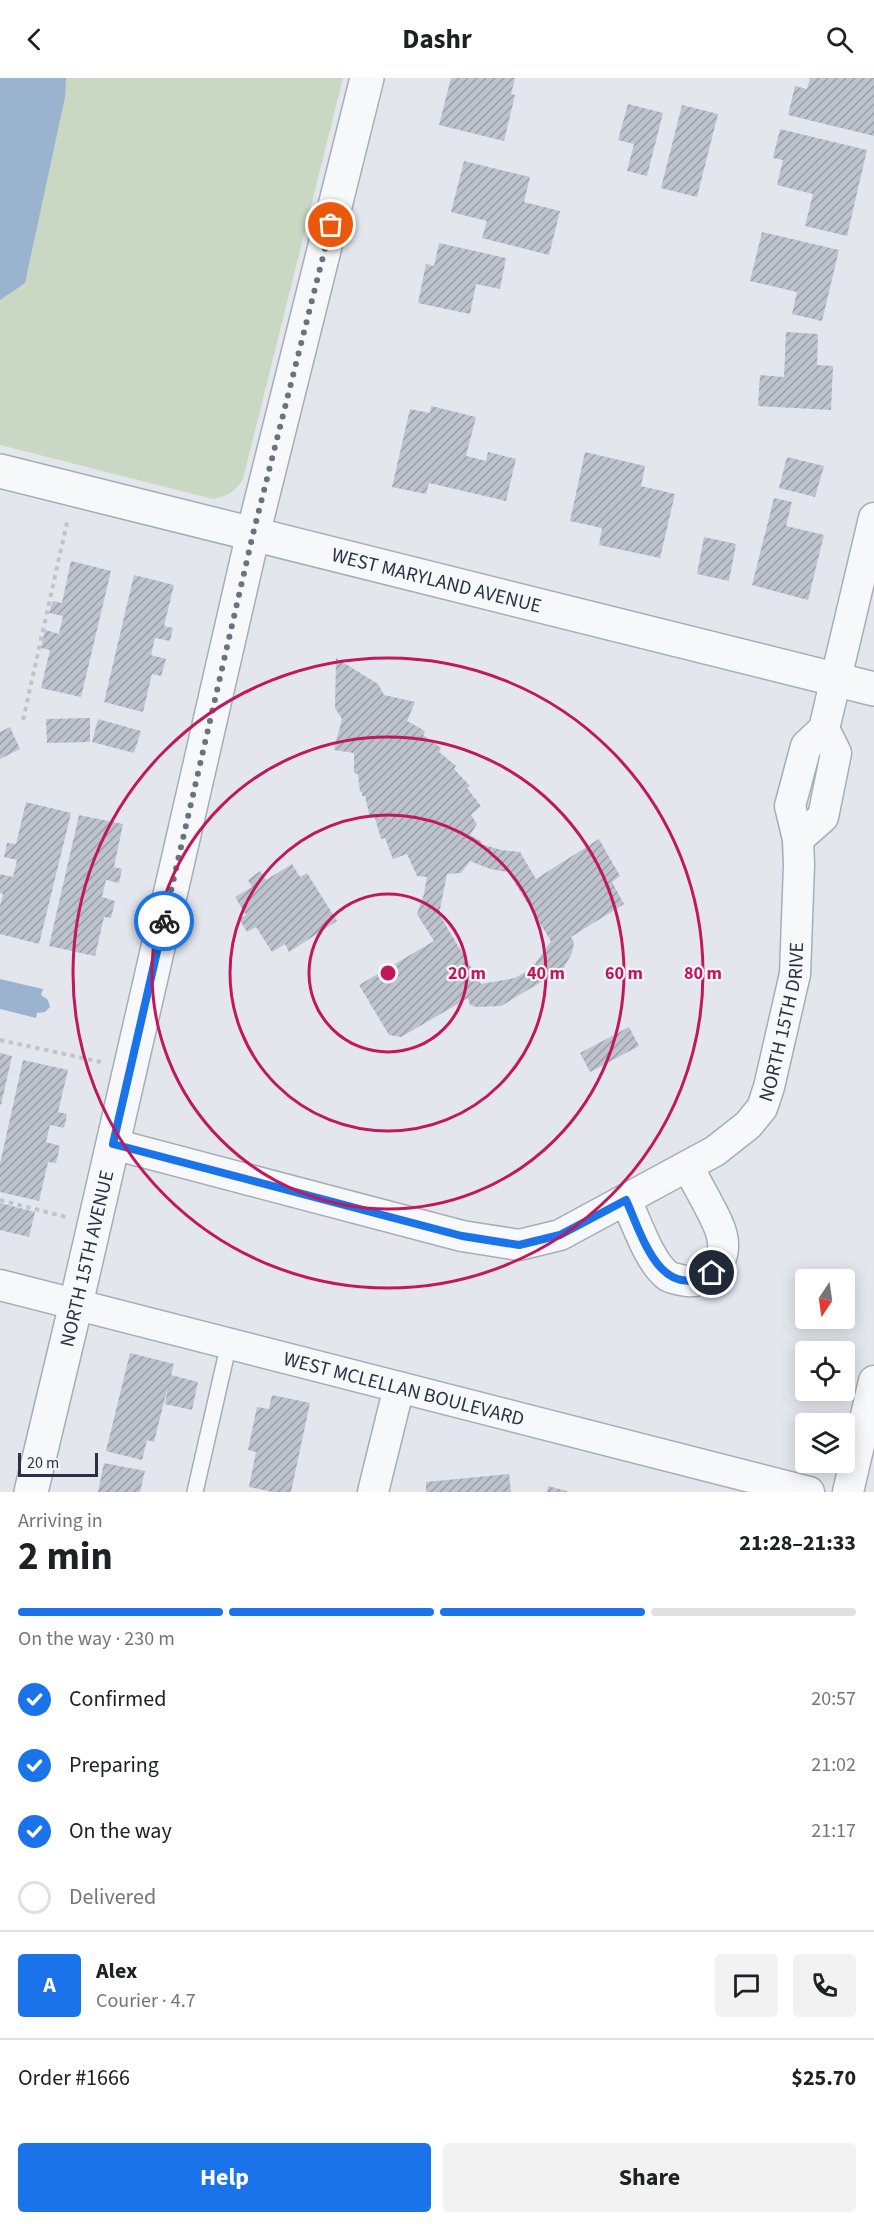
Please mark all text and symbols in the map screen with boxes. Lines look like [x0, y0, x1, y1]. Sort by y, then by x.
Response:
text: Dashr [402, 20, 472, 59]
icon: back [18, 23, 51, 56]
icon: search [823, 23, 856, 56]
pin [305, 199, 356, 250]
icon: bag [314, 208, 347, 241]
street label: WEST MARYLAND AVENUE [328, 541, 544, 621]
courier [134, 891, 194, 951]
icon: bike [148, 905, 181, 938]
street label: NORTH 15TH DRIVE [752, 941, 811, 1106]
text: 20 m [448, 961, 486, 986]
text: 40 m [527, 961, 565, 986]
text: 60 m [605, 961, 643, 986]
text: 80 m [684, 961, 722, 986]
centre of rings [378, 963, 398, 983]
street label: NORTH 15TH AVENUE [53, 1168, 121, 1350]
pin [686, 1247, 737, 1298]
icon: home [695, 1256, 728, 1289]
north arrow [795, 1269, 855, 1329]
map controls [795, 1269, 855, 1473]
button: locate [795, 1341, 855, 1401]
street label: WEST MCLELLAN BOULEVARD [280, 1345, 527, 1434]
button: layers [795, 1413, 855, 1473]
scale bar [18, 1450, 98, 1478]
text: 20 m [27, 1452, 59, 1474]
text: Arriving in [18, 1507, 103, 1535]
text: 21:28–21:33 [739, 1527, 856, 1559]
text: 2 min [18, 1529, 113, 1585]
text: On the way · 230 m [18, 1625, 175, 1653]
icon: check [18, 1683, 51, 1716]
text: Confirmed [69, 1683, 166, 1715]
text: 20:57 [811, 1685, 856, 1713]
icon: check [18, 1749, 51, 1782]
text: Preparing [69, 1749, 159, 1781]
text: 21:02 [811, 1751, 856, 1779]
icon: check [18, 1815, 51, 1848]
text: On the way [69, 1815, 172, 1847]
text: 21:17 [811, 1817, 856, 1845]
text: Delivered [69, 1881, 156, 1913]
button: chat [715, 1954, 778, 2017]
button: phone [793, 1954, 856, 2017]
text: Alex [96, 1955, 137, 1987]
text: A [43, 1969, 56, 2001]
text: Courier · 4.7 [96, 1987, 196, 2015]
text: Order #1666 [18, 2062, 130, 2094]
text: $25.70 [791, 2062, 856, 2094]
button: Help [18, 2143, 431, 2212]
button: Share [443, 2143, 856, 2212]

